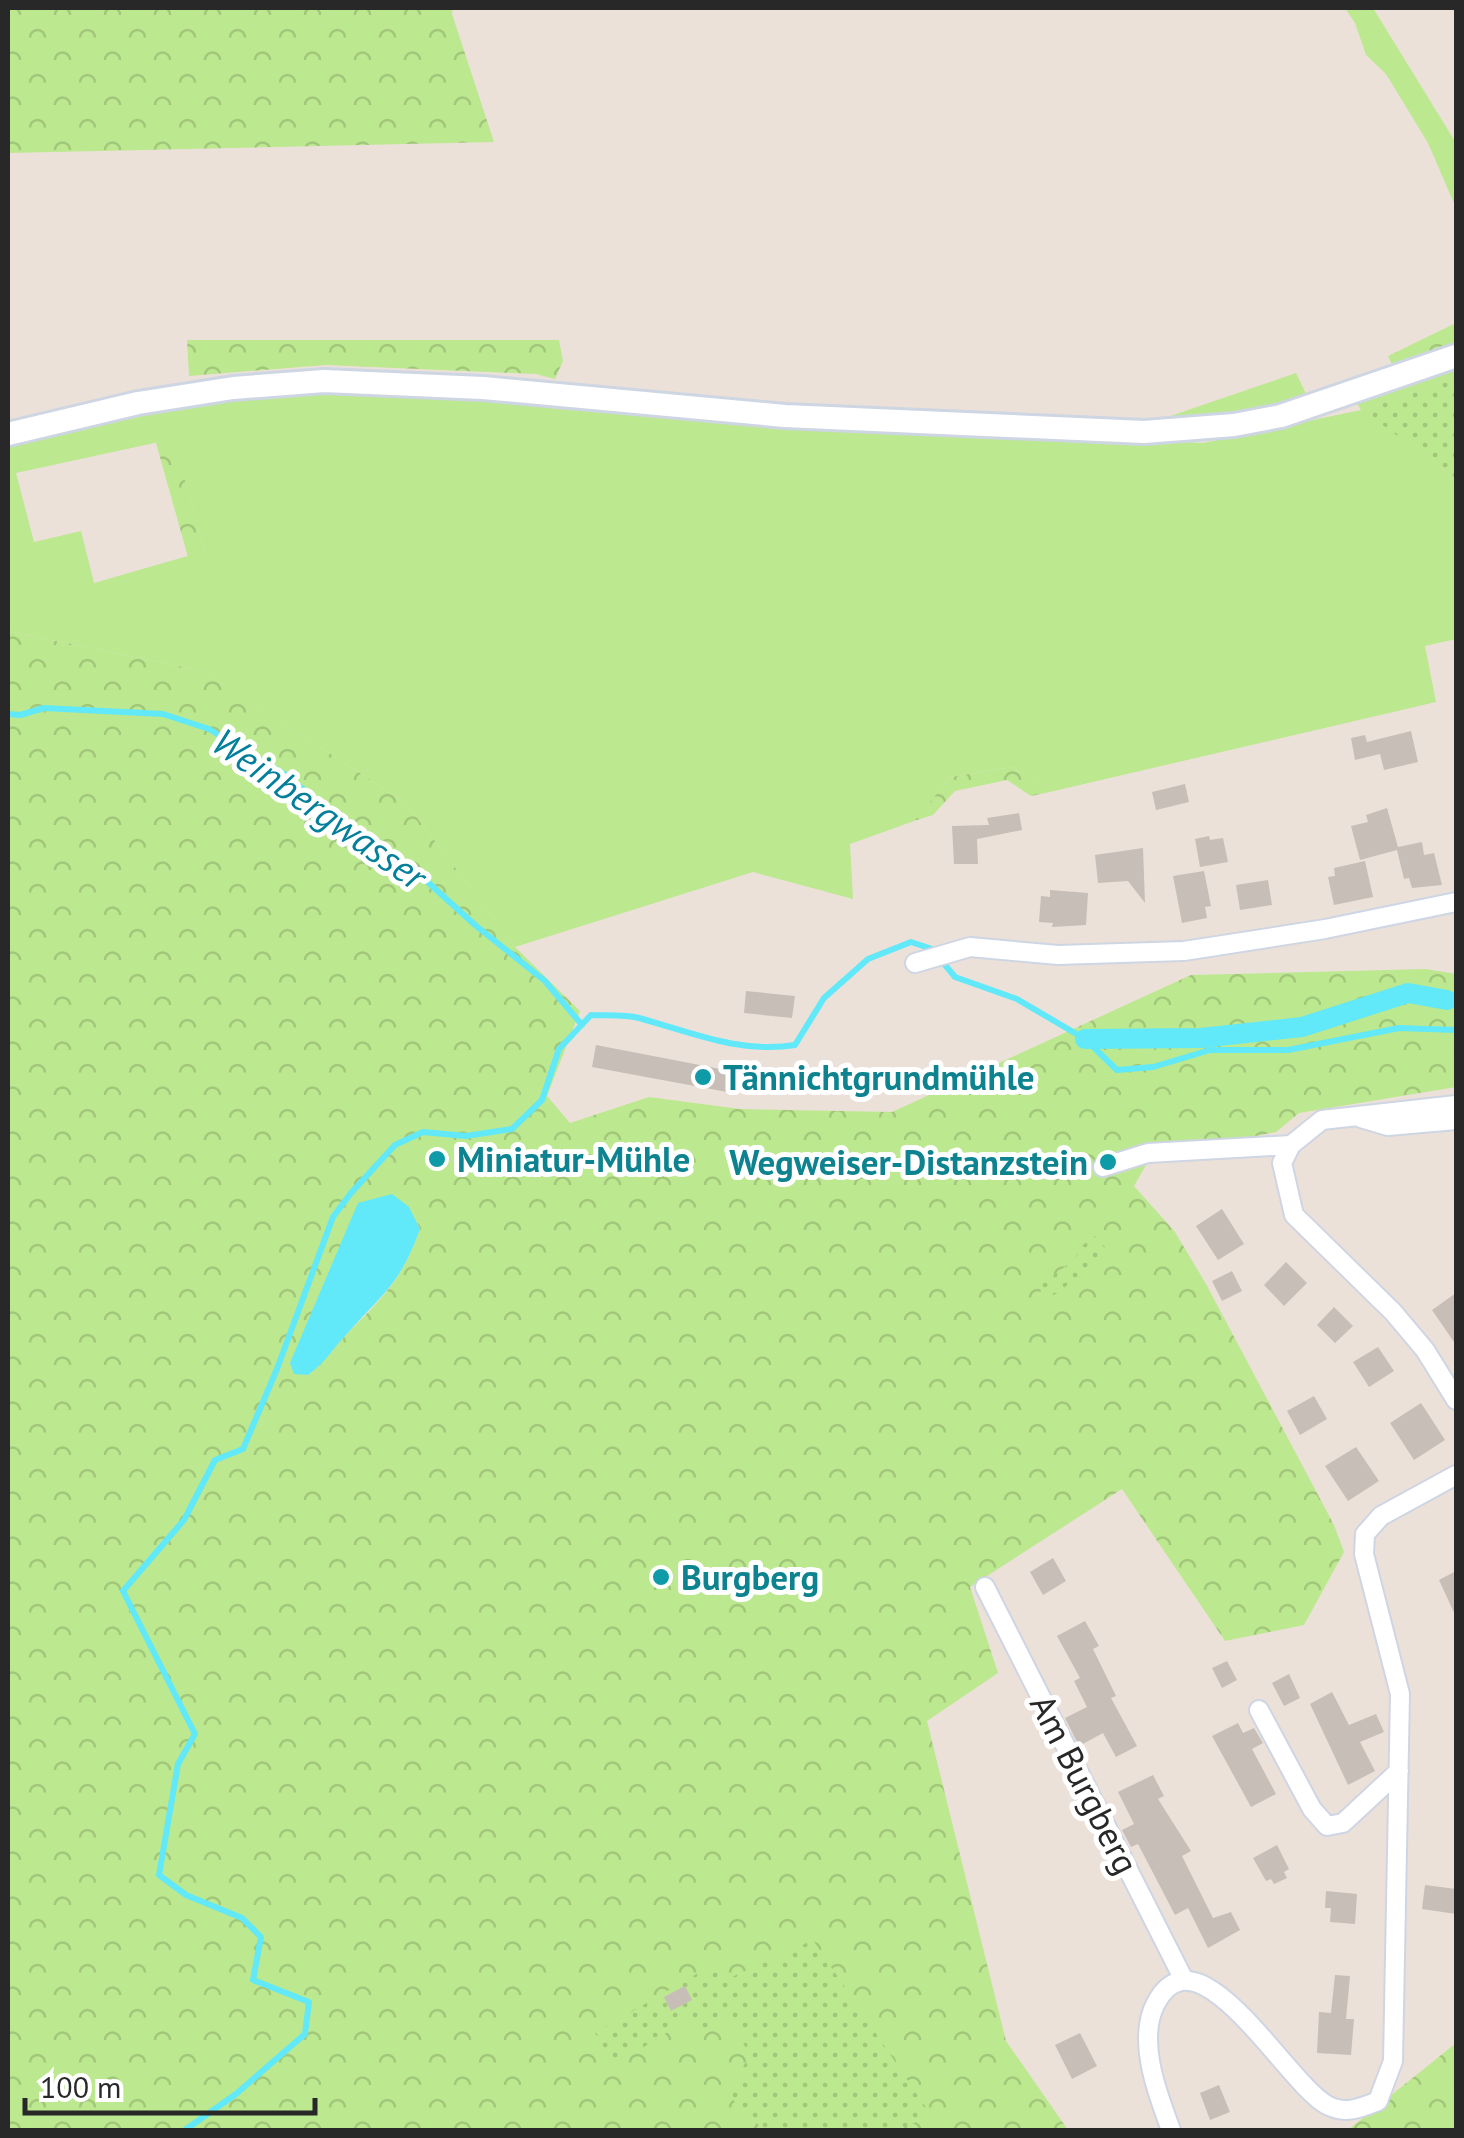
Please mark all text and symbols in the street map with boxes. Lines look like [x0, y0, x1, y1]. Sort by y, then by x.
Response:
water label: Weinbergwasser [204, 716, 439, 901]
place label: Tännichtgrundmühle [723, 1054, 1035, 1100]
marker: Tännichtgrundmühle [692, 1066, 714, 1088]
place label: Miniatur-Mühle [457, 1136, 690, 1182]
place label: Wegweiser-Distanzstein [729, 1139, 1088, 1185]
marker: Miniatur-Mühle [426, 1148, 448, 1170]
marker: Wegweiser-Distanzstein [1097, 1151, 1119, 1173]
place label: Burgberg [681, 1554, 819, 1600]
marker: Burgberg [650, 1566, 672, 1588]
street label: Am Burgberg [1020, 1686, 1150, 1882]
scale bar [25, 2053, 315, 2115]
text: 100 m [40, 2067, 121, 2106]

